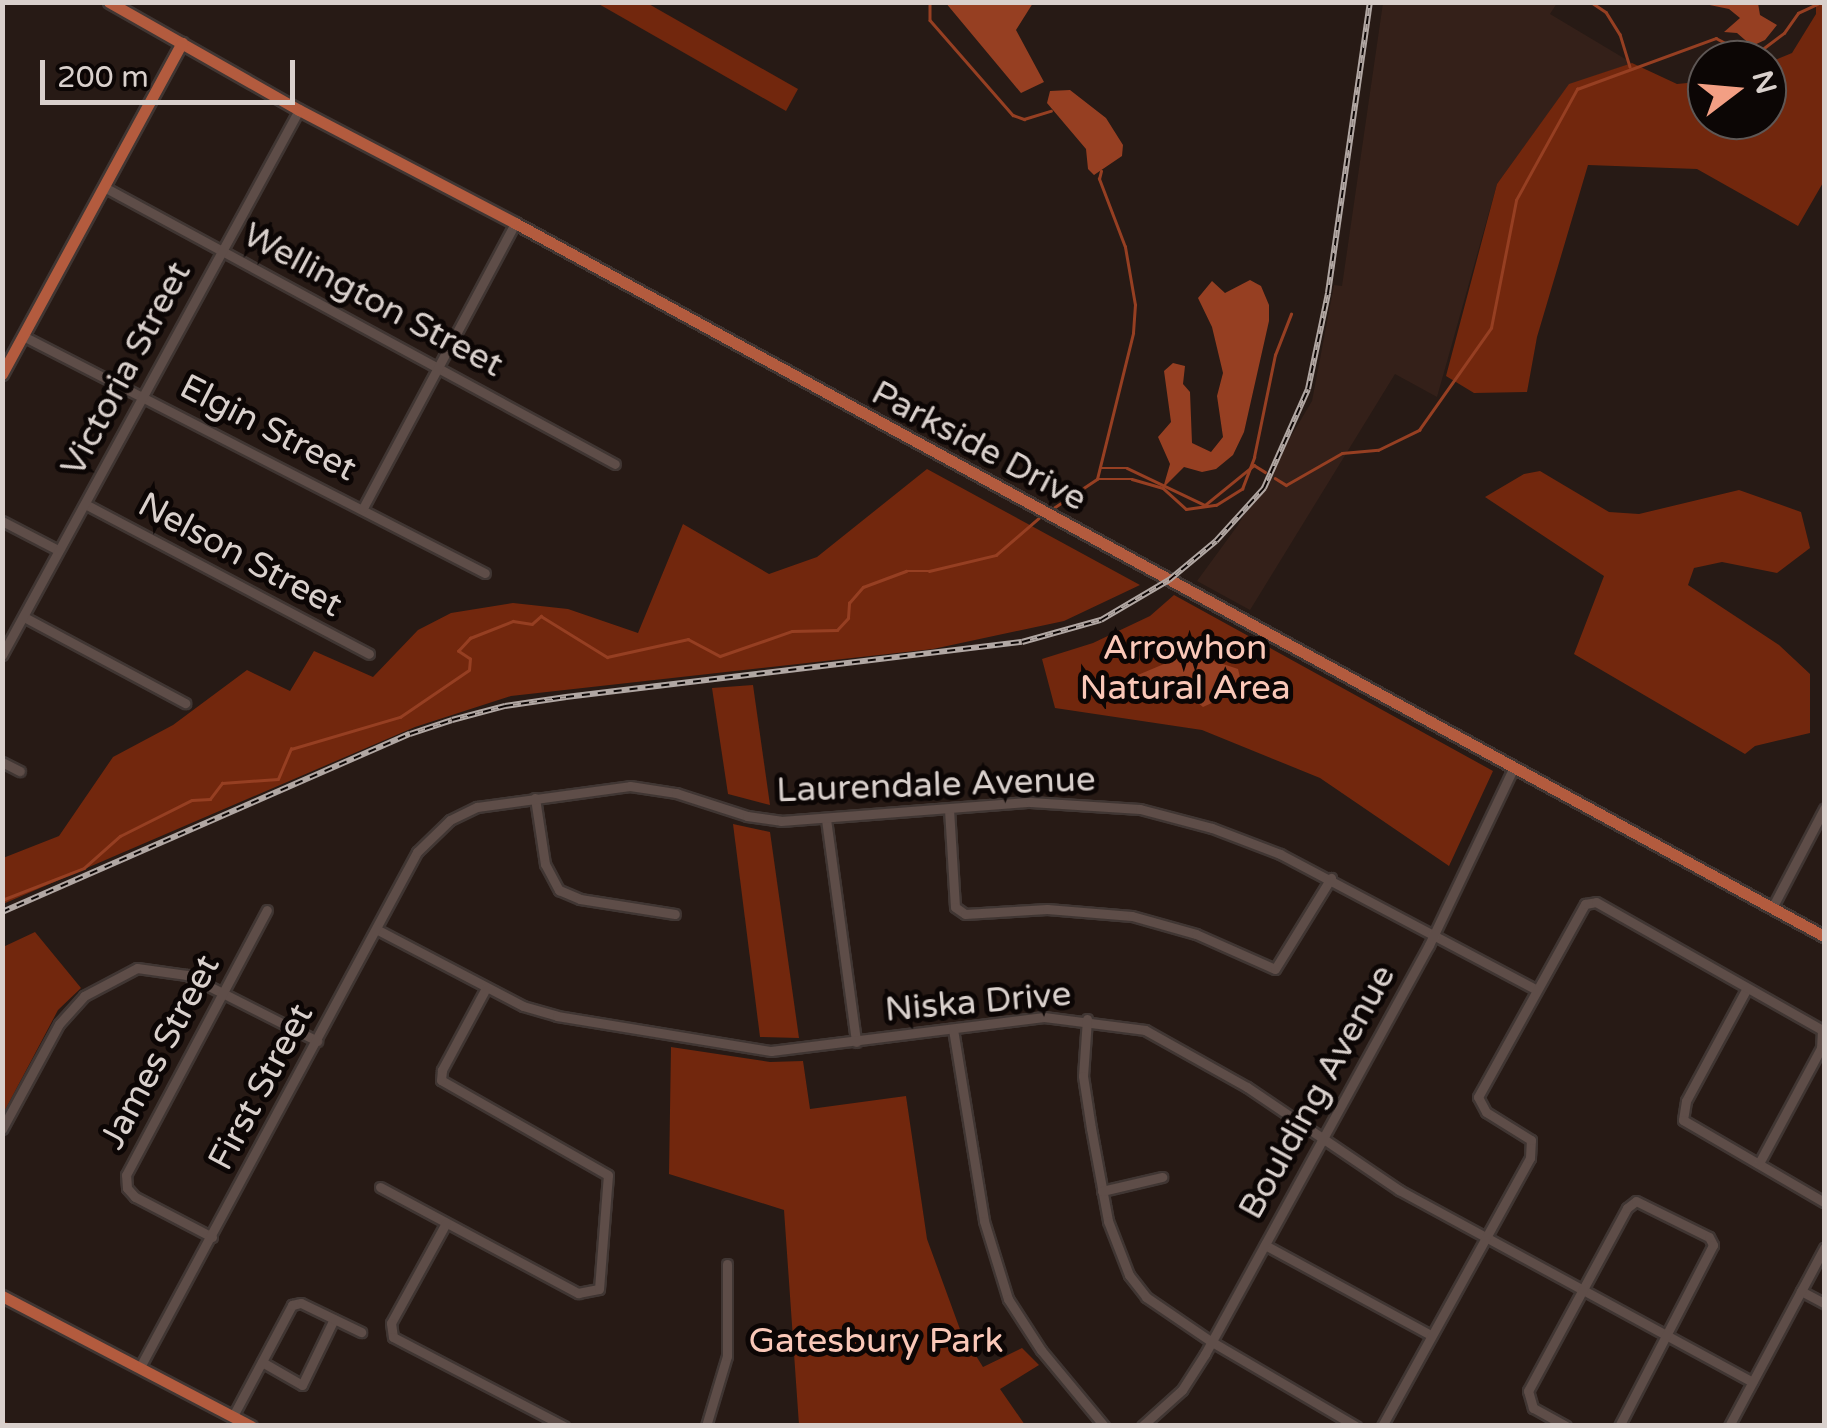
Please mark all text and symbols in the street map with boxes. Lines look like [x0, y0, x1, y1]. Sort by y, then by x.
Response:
scale bar [45, 40, 300, 102]
north arrow [1687, 40, 1787, 140]
text: 200 m [57, 59, 149, 96]
text: N [1744, 67, 1783, 98]
street label: Wellington Street [236, 214, 510, 386]
street label: Victoria Street [52, 255, 200, 483]
street label: Elgin Street [173, 366, 363, 490]
street label: Parkside Drive [864, 372, 1094, 520]
street label: Nelson Street [131, 484, 349, 626]
park label: Arrowhon Natural Area [1079, 627, 1291, 709]
street label: Laurendale Avenue [776, 758, 1096, 812]
street label: James Street [91, 948, 229, 1156]
street label: Boulding Avenue [1230, 958, 1404, 1226]
street label: Niska Drive [883, 973, 1073, 1031]
street label: First Street [200, 997, 322, 1177]
park label: Gatesbury Park [749, 1320, 1003, 1362]

